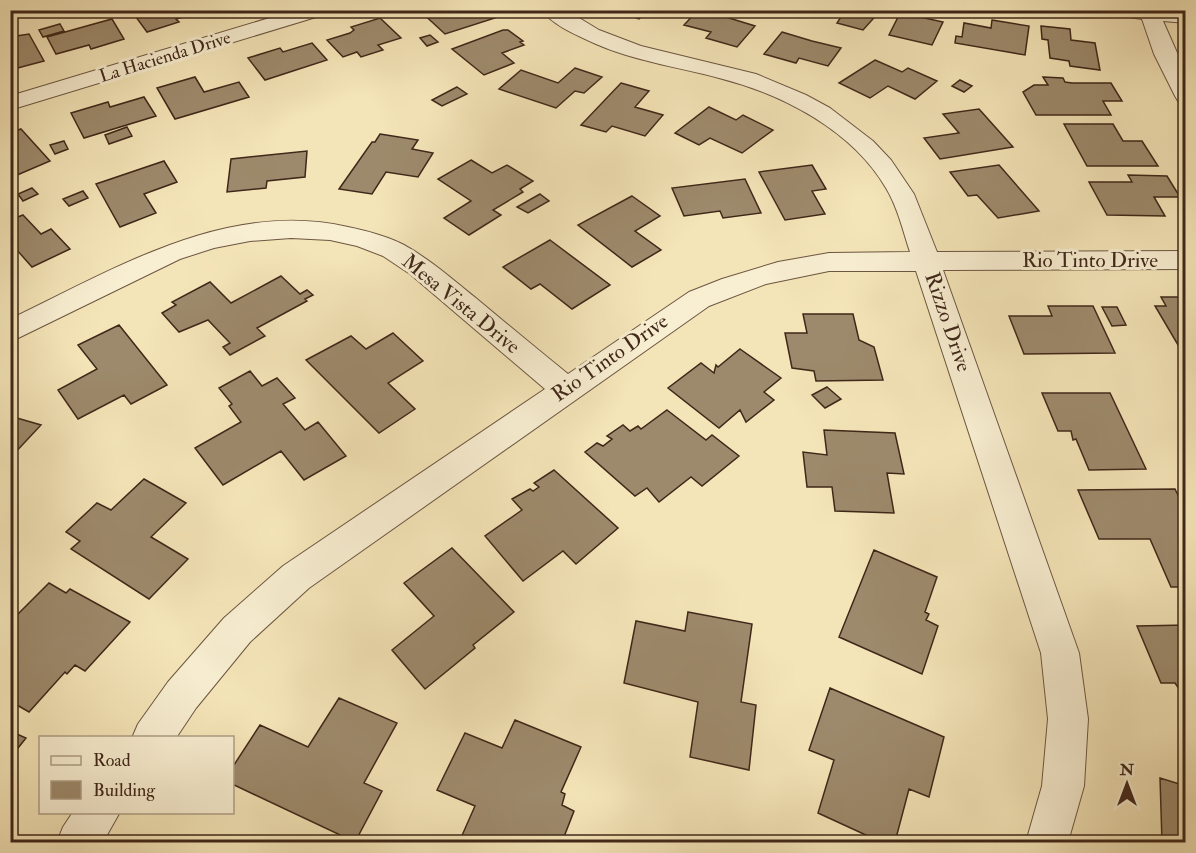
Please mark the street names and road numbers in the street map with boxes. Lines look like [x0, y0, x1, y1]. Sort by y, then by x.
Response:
street label: La Hacienda Drive [96, 26, 234, 88]
street label: Rio Tinto Drive [1022, 247, 1158, 274]
street label: Mesa Vista Drive [396, 248, 526, 360]
street label: Rizzo Drive [918, 269, 978, 376]
street label: Rio Tinto Drive [547, 308, 674, 408]

